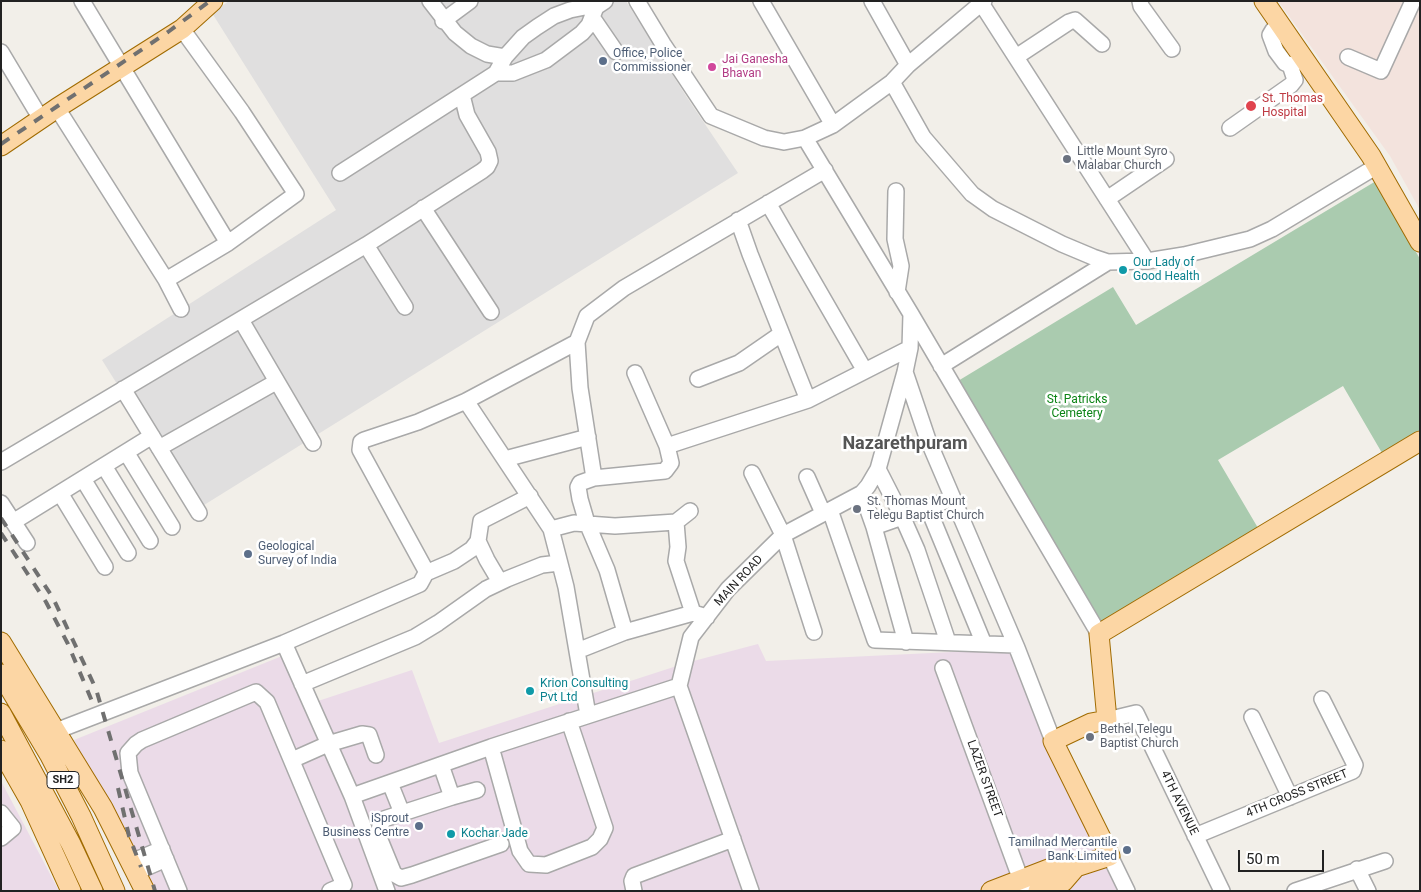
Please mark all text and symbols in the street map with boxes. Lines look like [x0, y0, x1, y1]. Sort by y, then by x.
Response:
place label: Office, Police Commissioner [613, 47, 691, 75]
place label: Jai Ganesha Bhavan [722, 53, 788, 81]
marker: Office, Police Commissioner [597, 55, 609, 67]
marker: Jai Ganesha Bhavan [706, 61, 718, 73]
place label: St. Thomas Hospital [1262, 92, 1323, 120]
marker: St. Thomas Hospital [1244, 99, 1258, 113]
place label: Little Mount Syro Malabar Church [1077, 145, 1168, 173]
marker: Little Mount Syro Malabar Church [1061, 153, 1073, 165]
place label: Our Lady of Good Health [1133, 256, 1200, 284]
marker: Our Lady of Good Health [1117, 264, 1129, 276]
park label: St. Patricks Cemetery [1047, 393, 1107, 421]
district label: Nazarethpuram [842, 433, 968, 455]
place label: St. Thomas Mount Telegu Baptist Church [867, 495, 984, 523]
marker: St. Thomas Mount Telegu Baptist Church [851, 503, 863, 515]
place label: Geological Survey of India [258, 540, 337, 568]
marker: Geological Survey of India [242, 548, 254, 560]
street label: MAIN ROAD [712, 553, 766, 609]
place label: Krion Consulting Pvt Ltd [540, 677, 628, 705]
marker: Krion Consulting Pvt Ltd [524, 685, 536, 697]
place label: Bethel Telegu Baptist Church [1100, 723, 1179, 751]
marker: Bethel Telegu Baptist Church [1084, 731, 1096, 743]
street label: LAZER STREET [963, 738, 1005, 820]
street label: 4TH CROSS STREET [1244, 767, 1350, 821]
street label: 4TH AVENUE [1157, 768, 1201, 838]
road number: SH2 [47, 772, 79, 788]
place label: iSprout Business Centre [322, 812, 409, 840]
marker: iSprout Business Centre [413, 820, 425, 832]
place label: Kochar Jade [461, 827, 528, 841]
marker: Kochar Jade [445, 828, 457, 840]
place label: Tamilnad Mercantile Bank Limited [1008, 836, 1117, 864]
scale bar [1241, 840, 1327, 872]
marker: Tamilnad Mercantile Bank Limited [1121, 844, 1133, 856]
text: 50 m [1246, 850, 1280, 868]

